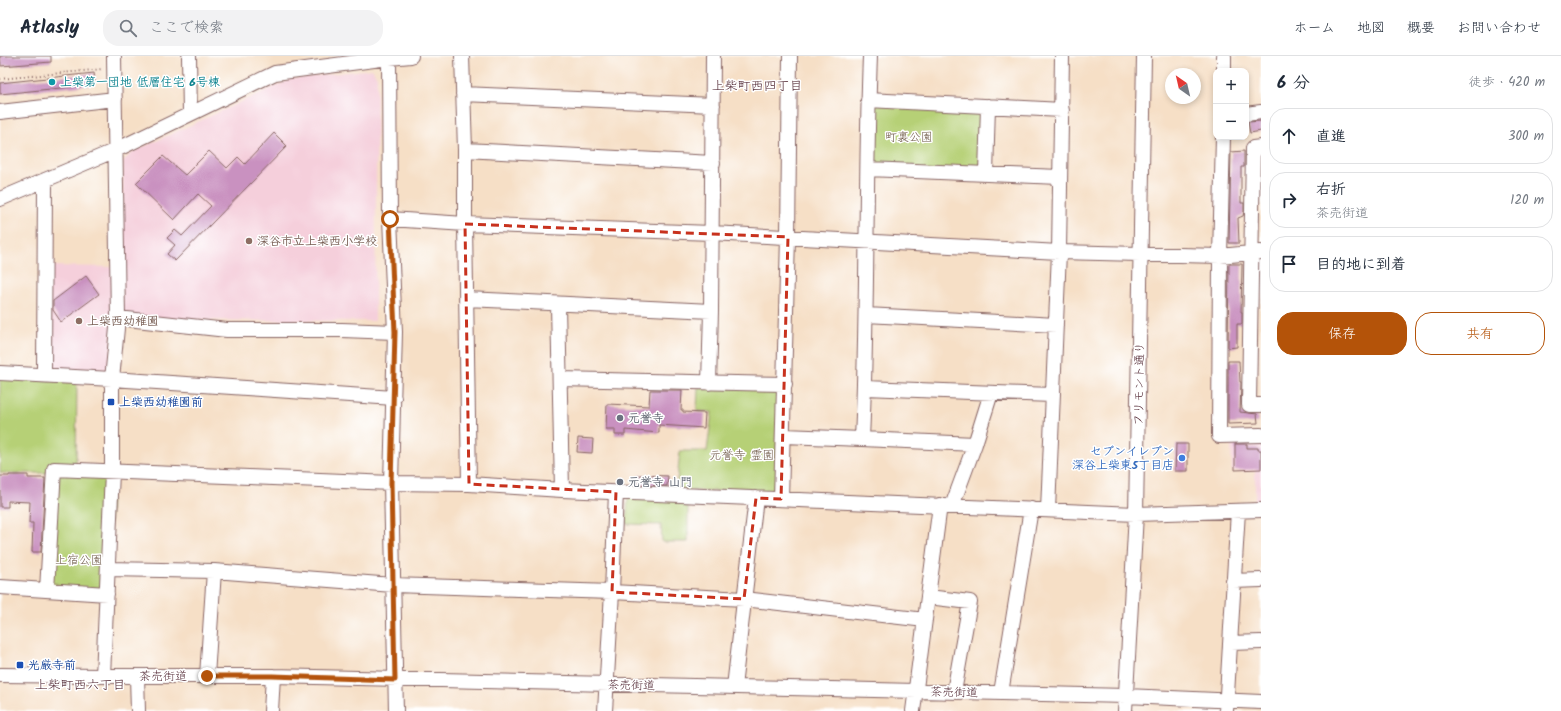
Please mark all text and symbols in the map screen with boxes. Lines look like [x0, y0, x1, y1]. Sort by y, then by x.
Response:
search box [103, 10, 383, 46]
text: Atlasly [20, 13, 79, 43]
text: ここで検索 [149, 16, 224, 40]
icon: search [117, 17, 139, 39]
text: ホーム [1294, 17, 1335, 39]
text: 地図 [1357, 17, 1385, 39]
text: 概要 [1407, 17, 1435, 39]
text: お問い合わせ [1457, 17, 1541, 39]
north arrow [1165, 68, 1201, 104]
map controls [1213, 68, 1249, 140]
button: + [1213, 68, 1249, 104]
text: 6 分 [1277, 70, 1310, 97]
text: 徒歩 · 420 m [1469, 72, 1545, 93]
place label: 上柴第一団地 低層住宅 6号棟 [60, 73, 220, 92]
district label: 上柴町西四丁目 [711, 76, 803, 97]
marker: 上柴第一団地 低層住宅 6号棟 [47, 77, 57, 87]
button: − [1213, 104, 1249, 140]
icon: ahead [1278, 125, 1300, 147]
text: 直進 [1316, 125, 1346, 149]
text: 300 m [1508, 126, 1544, 147]
park label: 町裏公園 [885, 128, 933, 147]
text: 右折 [1316, 178, 1346, 202]
icon: right [1278, 189, 1300, 211]
text: 120 m [1510, 190, 1544, 211]
text: 茶売街道 [1316, 203, 1368, 224]
route start [381, 210, 399, 228]
place label: 深谷市立上柴西小学校 [257, 232, 377, 251]
marker: 深谷市立上柴西小学校 [244, 236, 254, 246]
icon: arrive [1278, 253, 1300, 275]
text: 目的地に到着 [1316, 253, 1406, 277]
place label: 上柴西幼稚園 [87, 312, 159, 331]
button: 保存 [1277, 312, 1407, 355]
button: 共有 [1415, 312, 1545, 355]
marker: 上柴西幼稚園 [74, 316, 84, 326]
street label: フリモント通り [1129, 342, 1150, 426]
place label: 上柴西幼稚園前 [119, 393, 203, 412]
marker: 上柴西幼稚園前 [106, 397, 116, 407]
place label: 元誉寺 [628, 409, 664, 428]
marker: 元誉寺 [615, 413, 625, 423]
place label: セブンイレブン 深谷上柴東5丁目店 [1072, 442, 1174, 475]
park label: 元誉寺 霊園 [710, 446, 774, 465]
marker: セブンイレブン 深谷上柴東5丁目店 [1177, 453, 1187, 463]
place label: 元誉寺 山門 [628, 473, 693, 492]
marker: 元誉寺 山門 [615, 477, 625, 487]
park label: 上宿公園 [55, 551, 103, 570]
place label: 光厳寺前 [28, 656, 76, 675]
marker: 光厳寺前 [15, 660, 25, 670]
street label: 茶売街道 [139, 667, 187, 686]
route end [198, 667, 216, 685]
district label: 上柴町西六丁目 [34, 675, 126, 696]
street label: 茶売街道 [607, 676, 655, 695]
street label: 茶売街道 [930, 683, 978, 702]

